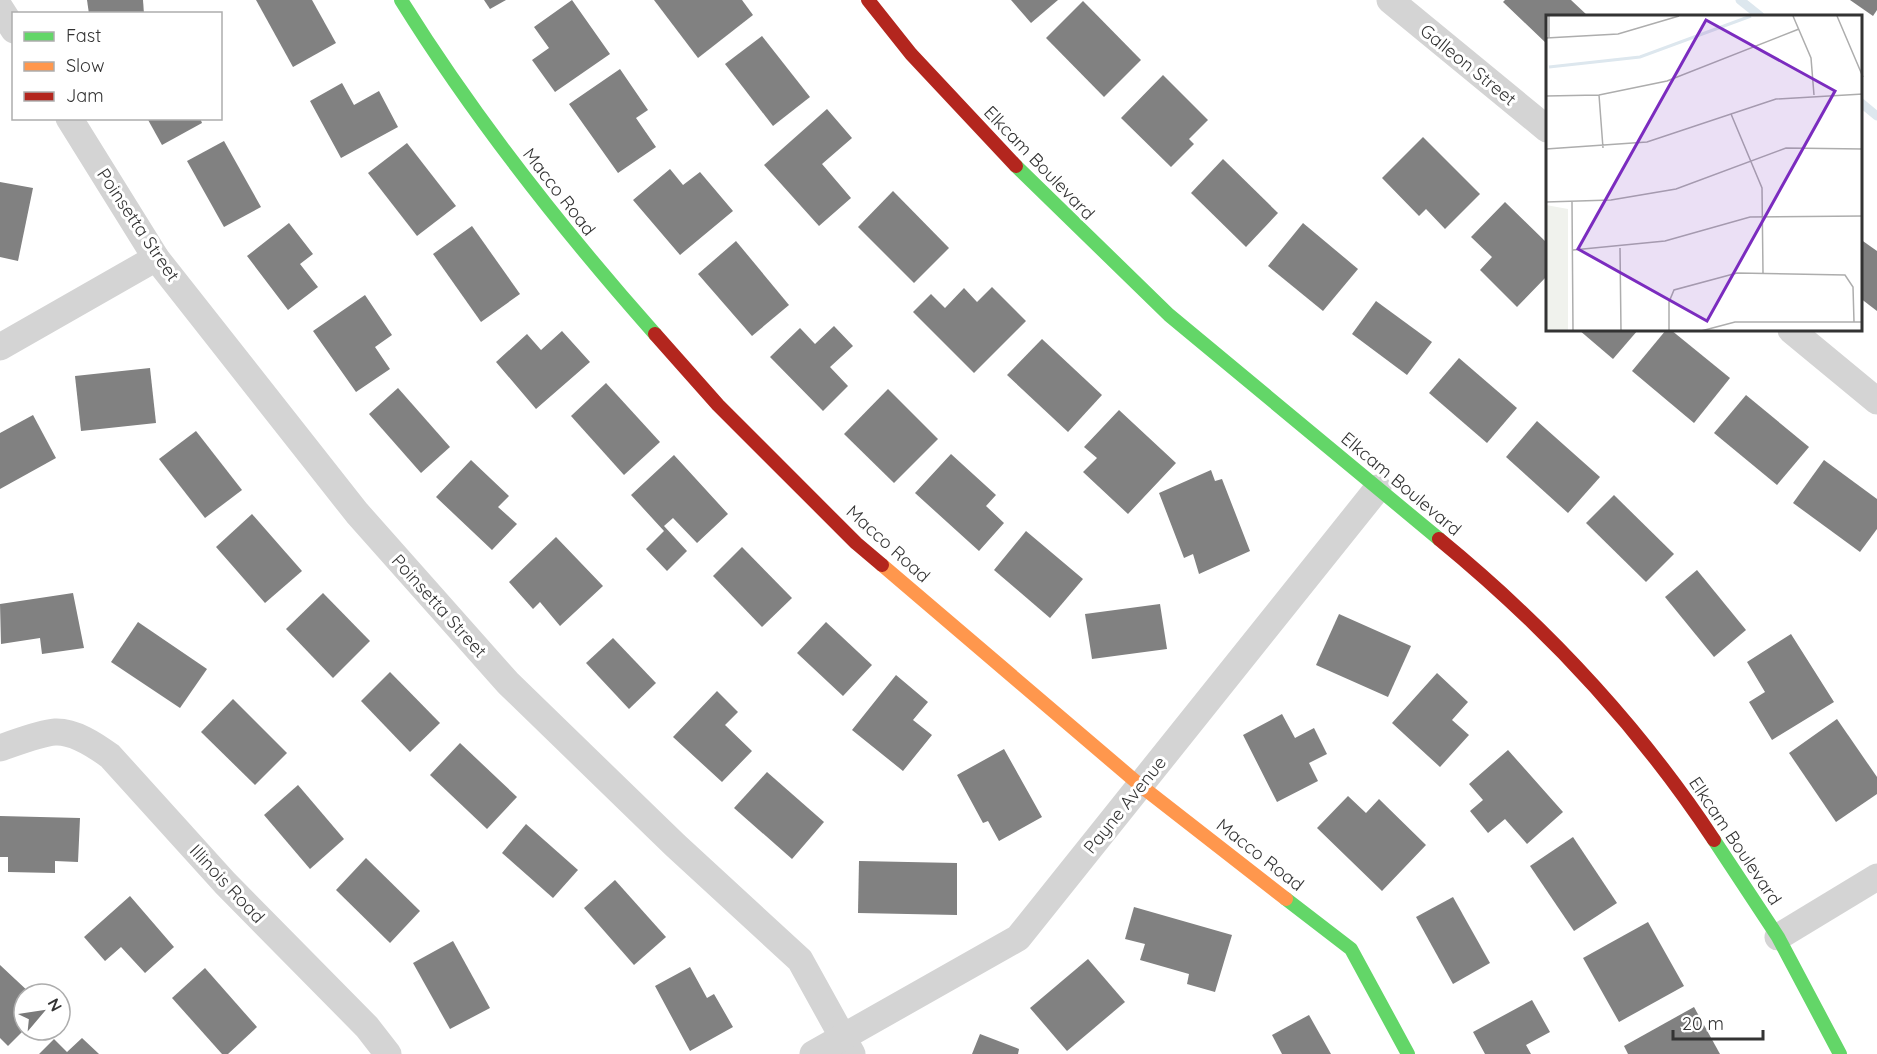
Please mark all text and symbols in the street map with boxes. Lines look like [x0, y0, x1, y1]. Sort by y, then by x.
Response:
legend [12, 12, 222, 120]
inset map [1546, 15, 1862, 332]
street label: Galleon Street [1415, 19, 1521, 110]
text: Fast [66, 24, 101, 47]
text: Slow [66, 54, 104, 77]
text: Jam [66, 84, 104, 107]
street label: Elkcam Boulevard [979, 101, 1100, 225]
street label: Macco Road [518, 143, 601, 240]
street label: Poinsetta Street [92, 164, 185, 286]
street label: Elkcam Boulevard [1337, 427, 1466, 541]
street label: Macco Road [842, 500, 935, 587]
street label: Poinsetta Street [387, 549, 492, 662]
street label: Payne Avenue [1078, 751, 1171, 858]
street label: Elkcam Boulevard [1684, 772, 1787, 909]
street label: Macco Road [1212, 813, 1309, 896]
street label: Illinois Road [185, 839, 270, 928]
north arrow [12, 982, 72, 1042]
text: N [44, 995, 67, 1015]
scale bar [1673, 1003, 1763, 1041]
text: 20 m [1682, 1012, 1724, 1035]

